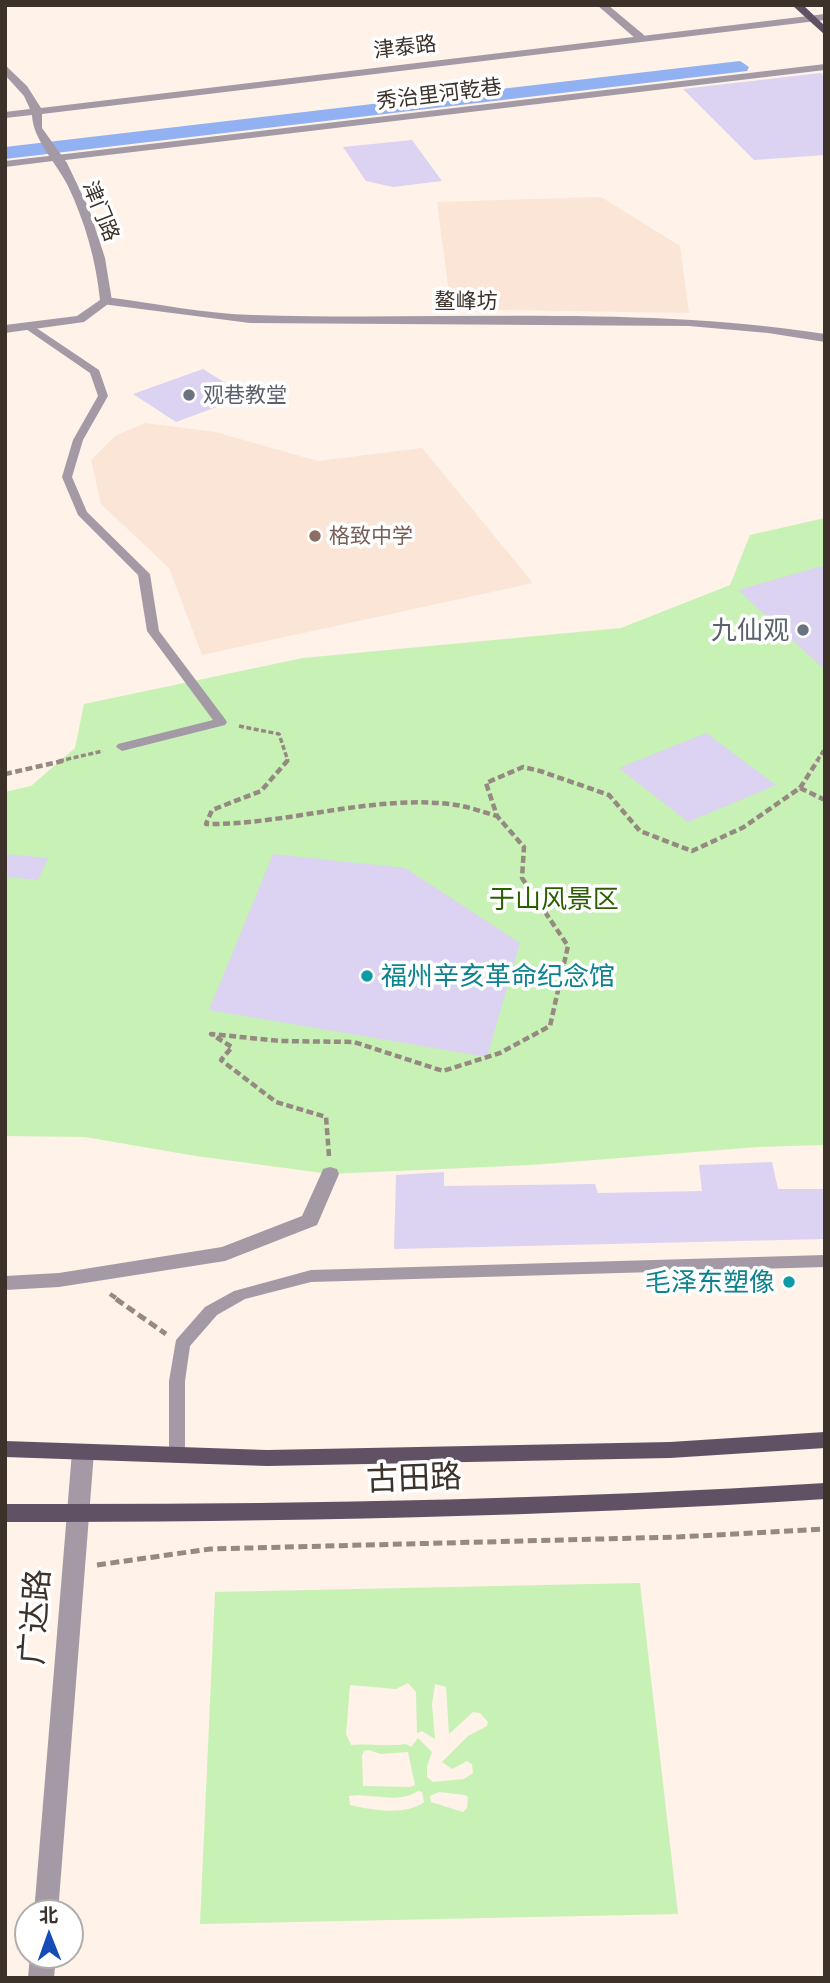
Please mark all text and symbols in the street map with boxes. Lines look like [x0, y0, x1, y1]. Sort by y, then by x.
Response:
street label: 津泰路 [372, 31, 438, 63]
street label: 秀治里河乾巷 [375, 74, 503, 114]
street label: 津门路 [78, 177, 124, 245]
street label: 鳌峰坊 [435, 288, 497, 314]
place label: 观巷教堂 [203, 382, 287, 408]
marker: 观巷教堂 [181, 387, 197, 403]
place label: 格致中学 [329, 523, 413, 549]
marker: 格致中学 [307, 528, 323, 544]
place label: 九仙观 [711, 614, 789, 646]
marker: 九仙观 [795, 622, 811, 638]
park label: 于山风景区 [489, 883, 619, 915]
place label: 福州辛亥革命纪念馆 [381, 960, 615, 992]
marker: 福州辛亥革命纪念馆 [359, 968, 375, 984]
place label: 毛泽东塑像 [645, 1266, 775, 1298]
marker: 毛泽东塑像 [781, 1274, 797, 1290]
street label: 古田路 [365, 1457, 463, 1499]
street label: 广达路 [12, 1568, 58, 1666]
north arrow [14, 1899, 84, 1969]
text: 北 [39, 1903, 58, 1926]

